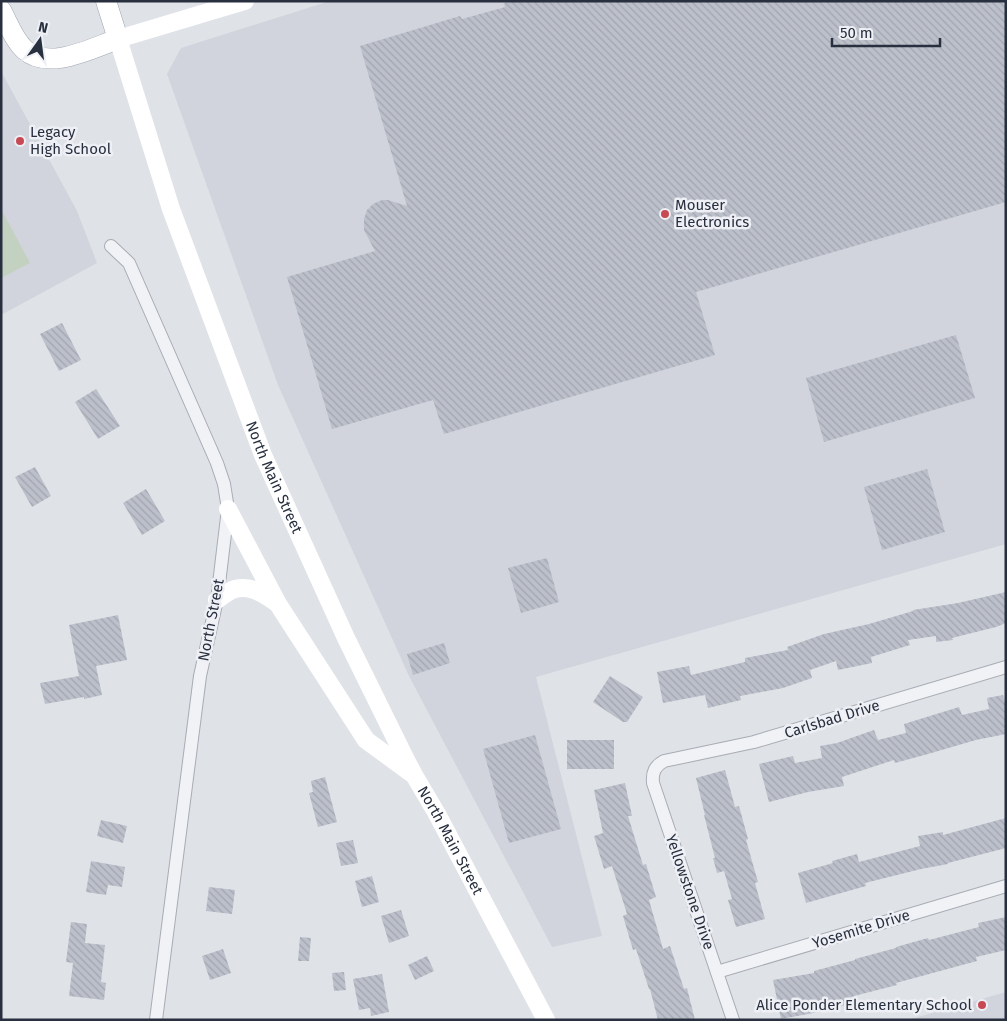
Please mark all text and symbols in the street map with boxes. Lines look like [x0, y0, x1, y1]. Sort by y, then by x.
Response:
north arrow [15, 15, 65, 65]
scale bar [832, 15, 940, 47]
text: N [36, 18, 50, 37]
text: 50 m [840, 24, 873, 42]
place label: Legacy High School [30, 123, 112, 158]
marker: Legacy High School [14, 135, 26, 147]
place label: Mouser Electronics [675, 196, 749, 231]
marker: Mouser Electronics [659, 208, 671, 220]
street label: North Main Street [242, 419, 307, 537]
street label: North Street [194, 577, 228, 663]
street label: Carlsbad Drive [782, 696, 882, 742]
street label: North Main Street [414, 783, 487, 898]
street label: Yellowstone Drive [662, 832, 718, 952]
street label: Yosemite Drive [810, 906, 912, 952]
place label: Alice Ponder Elementary School [756, 996, 973, 1014]
marker: Alice Ponder Elementary School [976, 999, 988, 1011]

